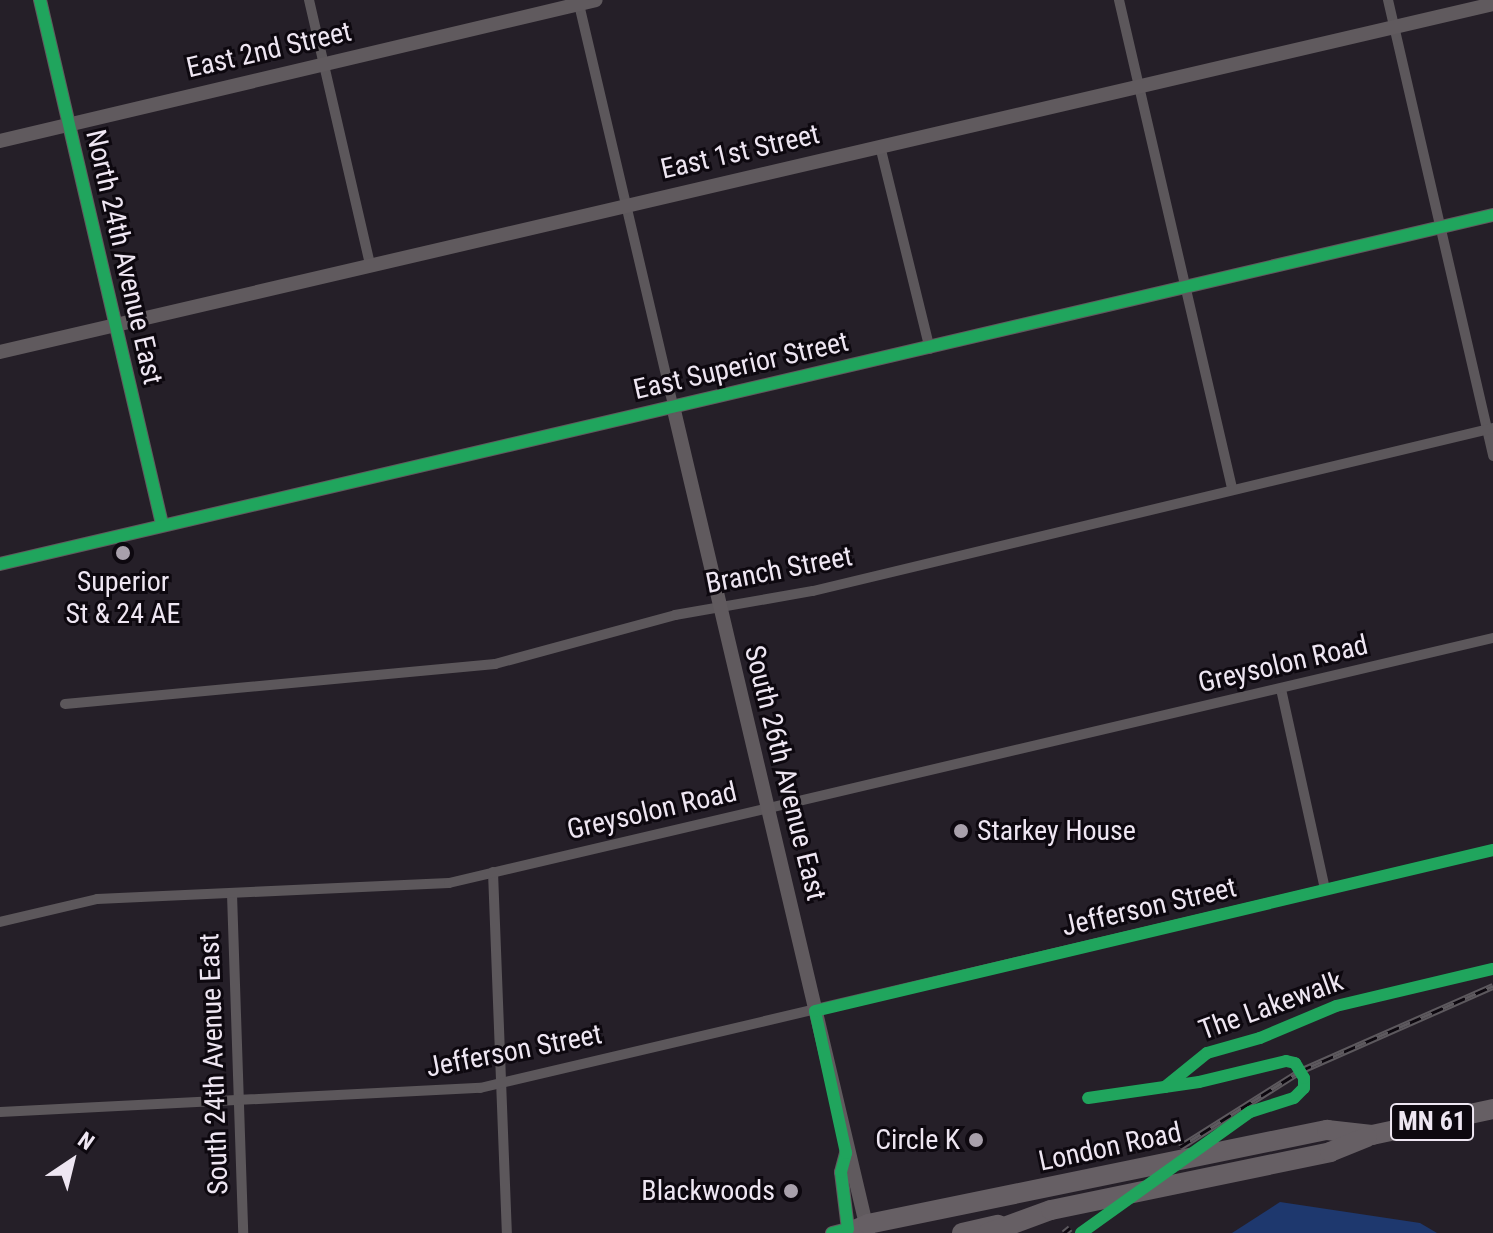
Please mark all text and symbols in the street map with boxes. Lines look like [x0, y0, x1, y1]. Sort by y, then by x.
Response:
street label: East 2nd Street [183, 15, 355, 85]
street label: East 1st Street [657, 117, 823, 187]
street label: North 24th Avenue East [78, 126, 170, 388]
street label: East Superior Street [630, 325, 852, 407]
street label: Branch Street [703, 539, 855, 601]
marker: Superior St & 24 AE [114, 544, 132, 562]
place label: Superior St & 24 AE [65, 565, 181, 631]
street label: Greysolon Road [1195, 628, 1371, 700]
street label: South 26th Avenue East [737, 642, 833, 904]
street label: Greysolon Road [564, 775, 740, 847]
place label: Starkey House [977, 814, 1136, 848]
marker: Starkey House [952, 822, 970, 840]
street label: Jefferson Street [1058, 871, 1240, 943]
street label: South 24th Avenue East [193, 933, 235, 1195]
street label: The Lakewalk [1195, 964, 1347, 1048]
street label: Jefferson Street [423, 1018, 605, 1084]
road number: MN 61 [1390, 1100, 1474, 1144]
street label: London Road [1036, 1115, 1184, 1179]
north arrow [32, 1121, 112, 1201]
place label: Circle K [875, 1123, 960, 1157]
text: N [73, 1127, 99, 1155]
marker: Circle K [967, 1131, 985, 1149]
place label: Blackwoods [641, 1174, 775, 1208]
marker: Blackwoods [782, 1182, 800, 1200]

